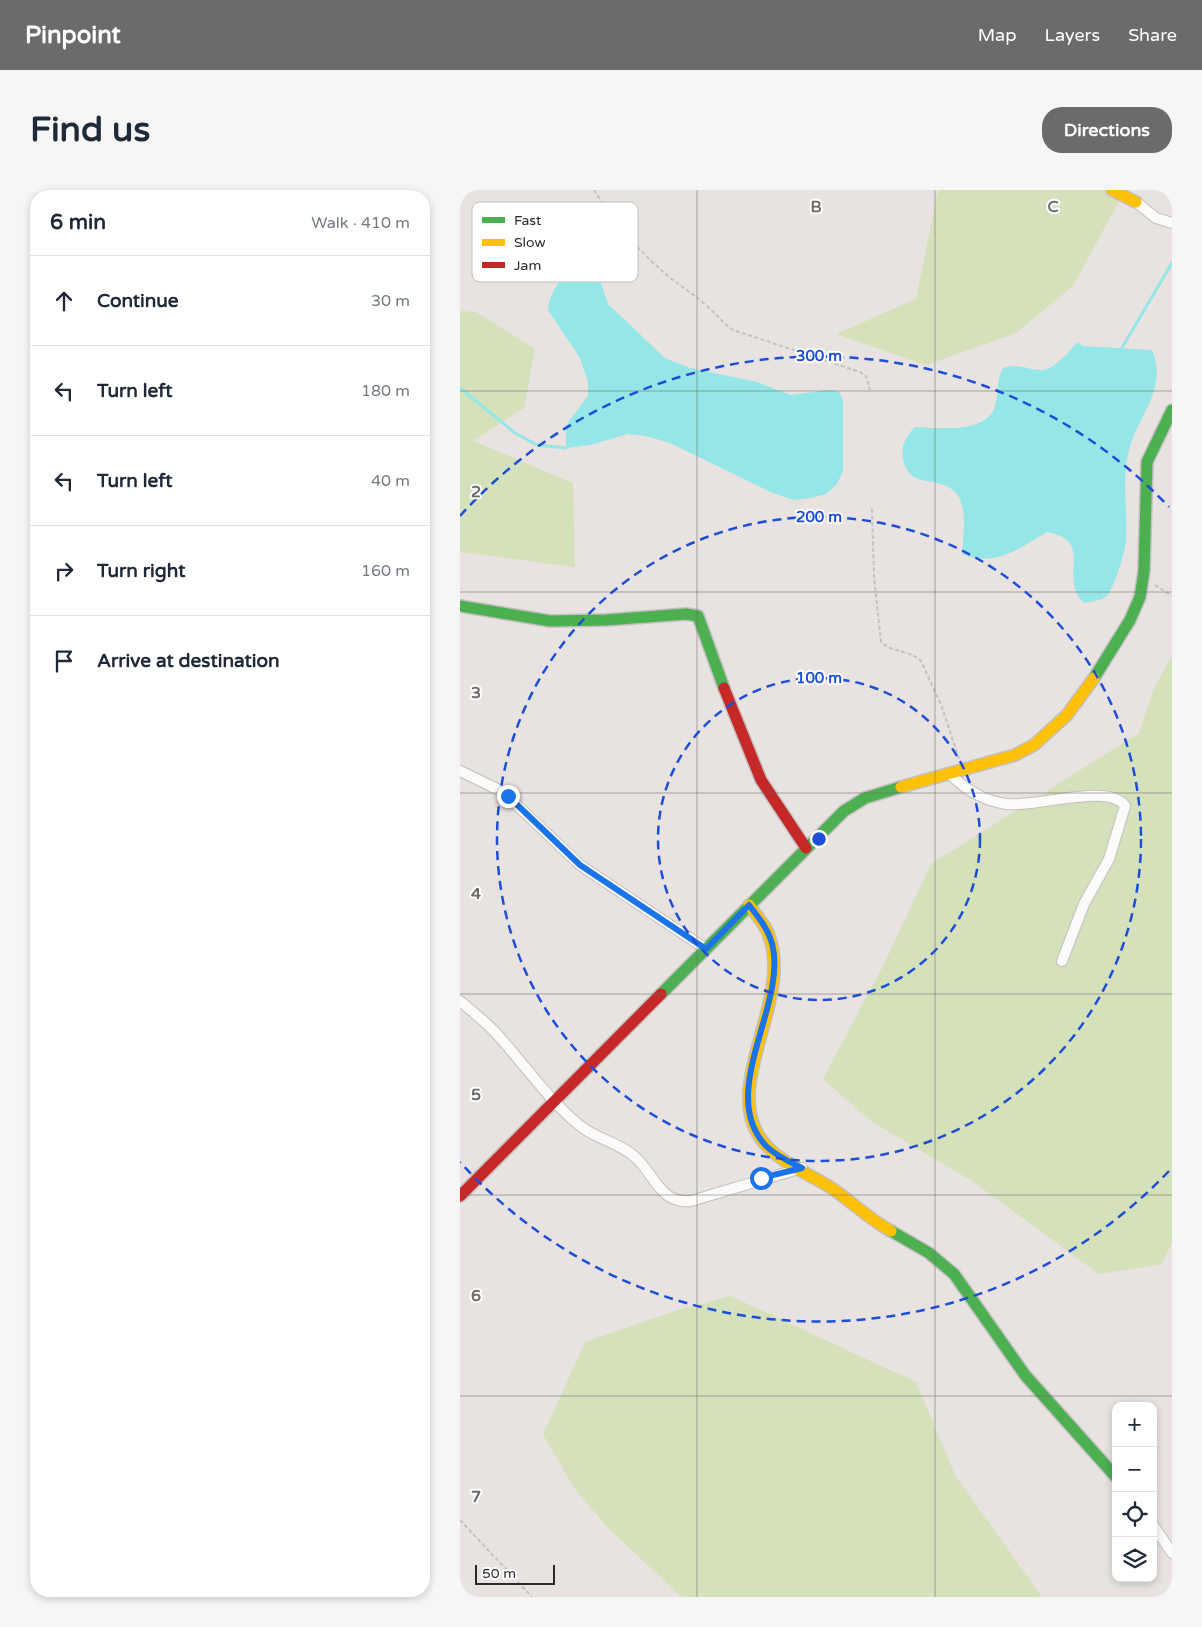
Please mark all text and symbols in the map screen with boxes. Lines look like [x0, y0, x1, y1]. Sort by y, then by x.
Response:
text: Pinpoint [25, 21, 121, 50]
text: Map [978, 24, 1017, 46]
text: Layers [1045, 24, 1100, 46]
text: Share [1128, 24, 1177, 46]
button: Directions [1042, 107, 1172, 153]
text: Find us [30, 109, 150, 151]
text: B [810, 197, 822, 217]
text: C [1047, 197, 1059, 217]
legend [472, 202, 638, 282]
text: 6 min [50, 210, 106, 235]
text: Fast [514, 212, 542, 229]
text: Walk · 410 m [311, 213, 410, 233]
text: Slow [514, 234, 546, 251]
text: Jam [514, 257, 541, 274]
icon: ahead [50, 287, 78, 315]
text: Continue [97, 290, 179, 312]
text: 30 m [371, 291, 410, 311]
text: 300 m [796, 347, 842, 365]
icon: left [50, 377, 78, 405]
text: Turn left [97, 380, 173, 402]
text: 180 m [361, 381, 410, 401]
icon: left [50, 467, 78, 495]
text: Turn left [97, 470, 173, 492]
text: 40 m [371, 471, 410, 491]
text: 2 [471, 482, 481, 502]
text: 200 m [796, 508, 842, 526]
icon: right [50, 557, 78, 585]
text: Turn right [97, 560, 185, 582]
text: 160 m [361, 561, 410, 581]
icon: arrive [50, 647, 78, 675]
text: Arrive at destination [97, 650, 280, 672]
text: 100 m [796, 669, 842, 687]
text: 3 [471, 683, 481, 703]
route end [497, 785, 520, 808]
centre of rings [810, 830, 828, 848]
text: 4 [471, 884, 481, 904]
text: 5 [471, 1085, 481, 1105]
route start [750, 1167, 773, 1190]
text: 6 [471, 1286, 481, 1306]
map controls [1112, 1402, 1157, 1582]
button: + [1112, 1402, 1157, 1447]
button: − [1112, 1447, 1157, 1492]
text: 7 [471, 1487, 481, 1507]
button: locate [1112, 1492, 1157, 1537]
button: layers [1112, 1537, 1157, 1582]
scale bar [475, 1562, 555, 1585]
text: 50 m [482, 1565, 516, 1582]

